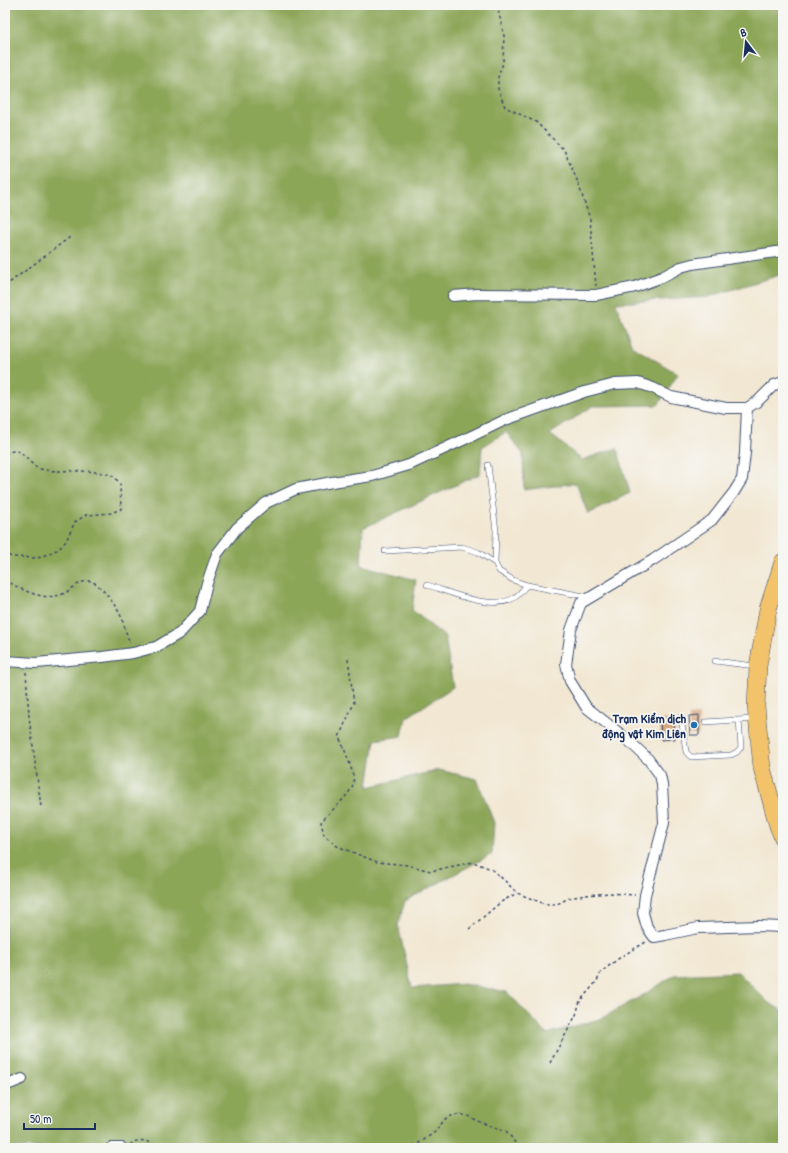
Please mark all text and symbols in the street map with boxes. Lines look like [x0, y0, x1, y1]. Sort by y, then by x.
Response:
north arrow [726, 22, 766, 62]
text: B [739, 25, 748, 40]
place label: Trạm Kiểm dịch động vật Kim Liên [602, 709, 687, 743]
marker: Trạm Kiểm dịch động vật Kim Liên [689, 720, 699, 730]
scale bar [24, 1105, 95, 1131]
text: 50 m [30, 1110, 51, 1127]

